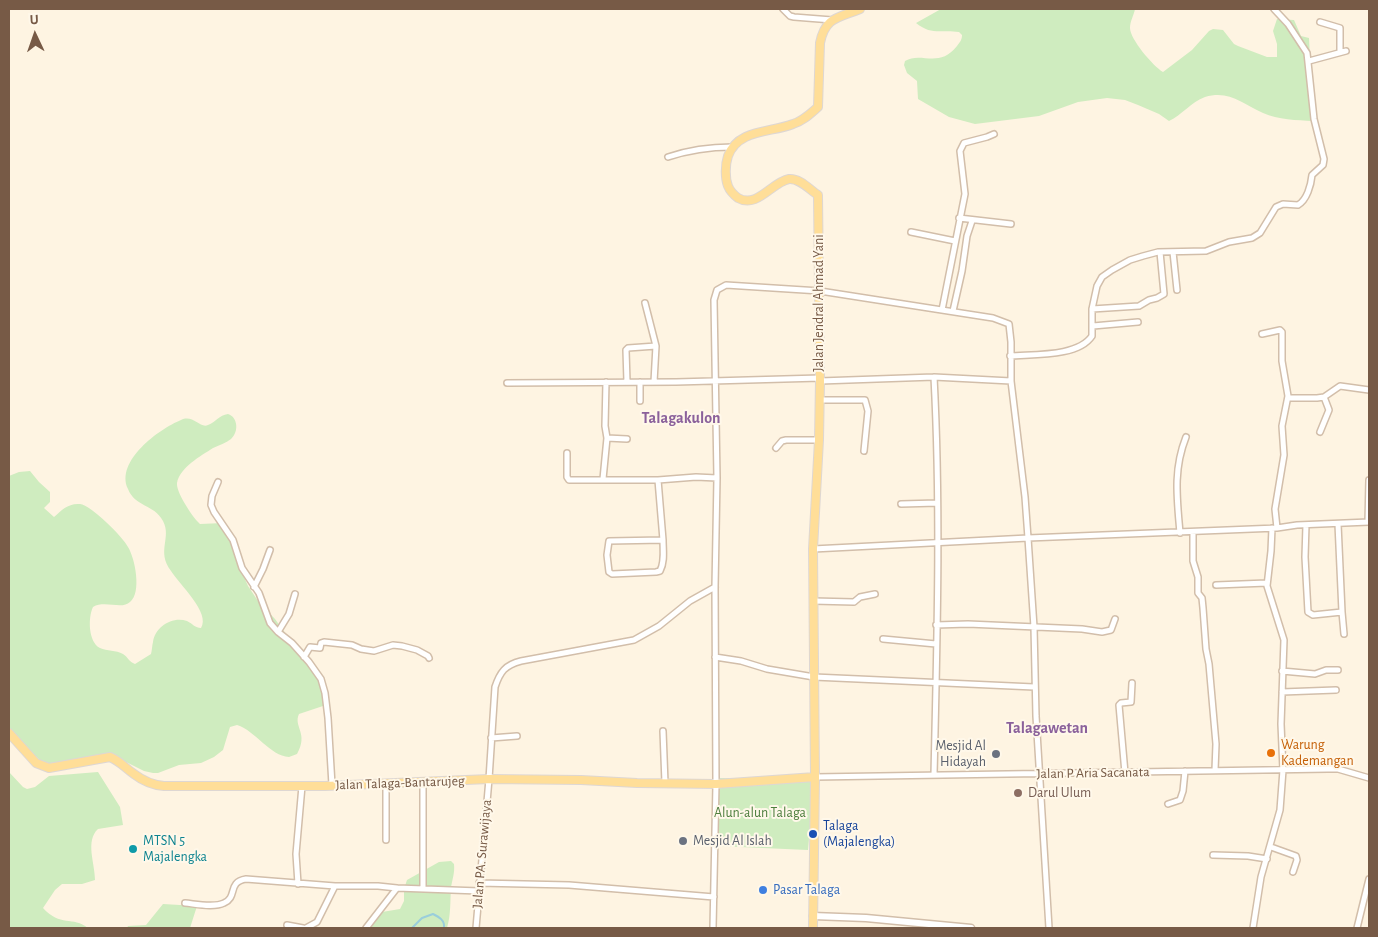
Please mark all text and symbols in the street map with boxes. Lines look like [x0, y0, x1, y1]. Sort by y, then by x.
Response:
north arrow [10, 10, 60, 60]
text: U [29, 13, 39, 27]
street label: Jalan Jendral Ahmad Yani [811, 234, 827, 372]
district label: Talagakulon [642, 408, 720, 428]
district label: Talagawetan [1006, 718, 1088, 738]
place label: Warung Kademangan [1281, 737, 1354, 770]
place label: Mesjid Al Hidayah [935, 738, 986, 770]
marker: Warung Kademangan [1265, 747, 1277, 759]
marker: Mesjid Al Hidayah [990, 748, 1002, 760]
street label: Jalan P Aria Sacanata [1036, 764, 1150, 782]
street label: Jalan Talaga-Bantarujeg [335, 772, 465, 794]
place label: Darul Ulum [1028, 785, 1091, 801]
marker: Darul Ulum [1012, 787, 1024, 799]
street label: Jalan PA. Surawijaya [469, 799, 495, 909]
park label: Alun-alun Talaga [714, 805, 806, 821]
place label: Talaga (Majalengka) [823, 818, 895, 850]
marker: Talaga (Majalengka) [807, 828, 819, 840]
place label: MTSN 5 Majalengka [143, 833, 207, 866]
place label: Mesjid Al Islah [693, 833, 772, 849]
marker: Mesjid Al Islah [677, 835, 689, 847]
marker: MTSN 5 Majalengka [127, 843, 139, 855]
place label: Pasar Talaga [773, 882, 840, 898]
marker: Pasar Talaga [757, 884, 769, 896]

